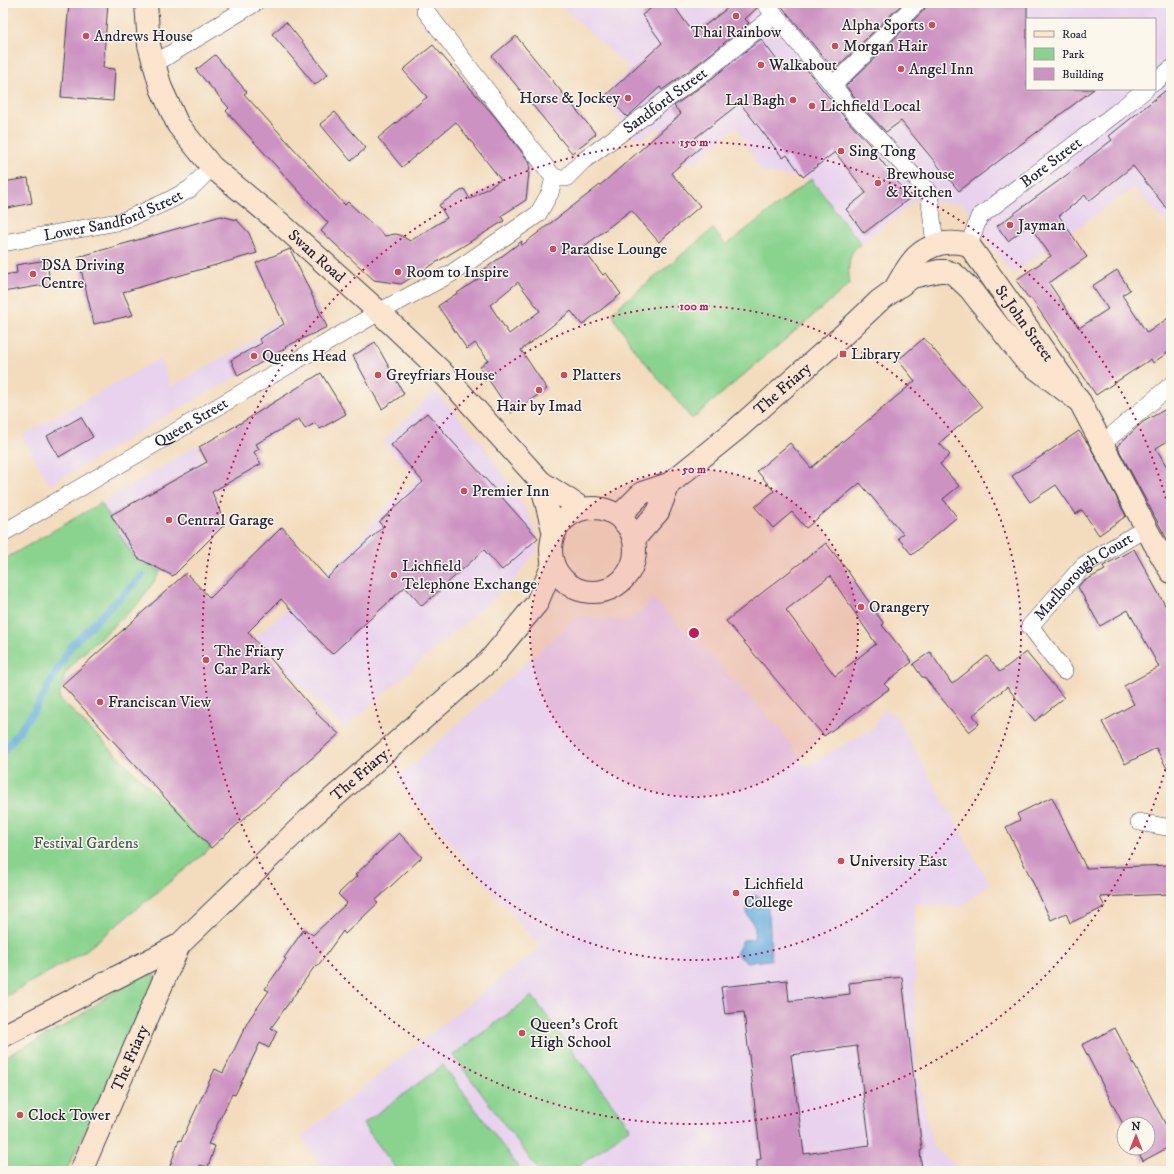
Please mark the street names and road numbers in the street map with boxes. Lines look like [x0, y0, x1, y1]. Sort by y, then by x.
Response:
street label: Sandford Street [619, 63, 711, 138]
street label: Bore Street [1016, 133, 1086, 192]
street label: Lower Sandford Street [42, 185, 186, 245]
street label: Swan Road [284, 225, 350, 287]
street label: St John Street [991, 281, 1058, 365]
street label: The Friary [750, 358, 815, 420]
street label: Queen Street [150, 393, 232, 452]
street label: Marlborough Court [1030, 528, 1136, 625]
street label: The Friary [326, 744, 392, 806]
street label: The Friary [107, 1022, 153, 1094]

